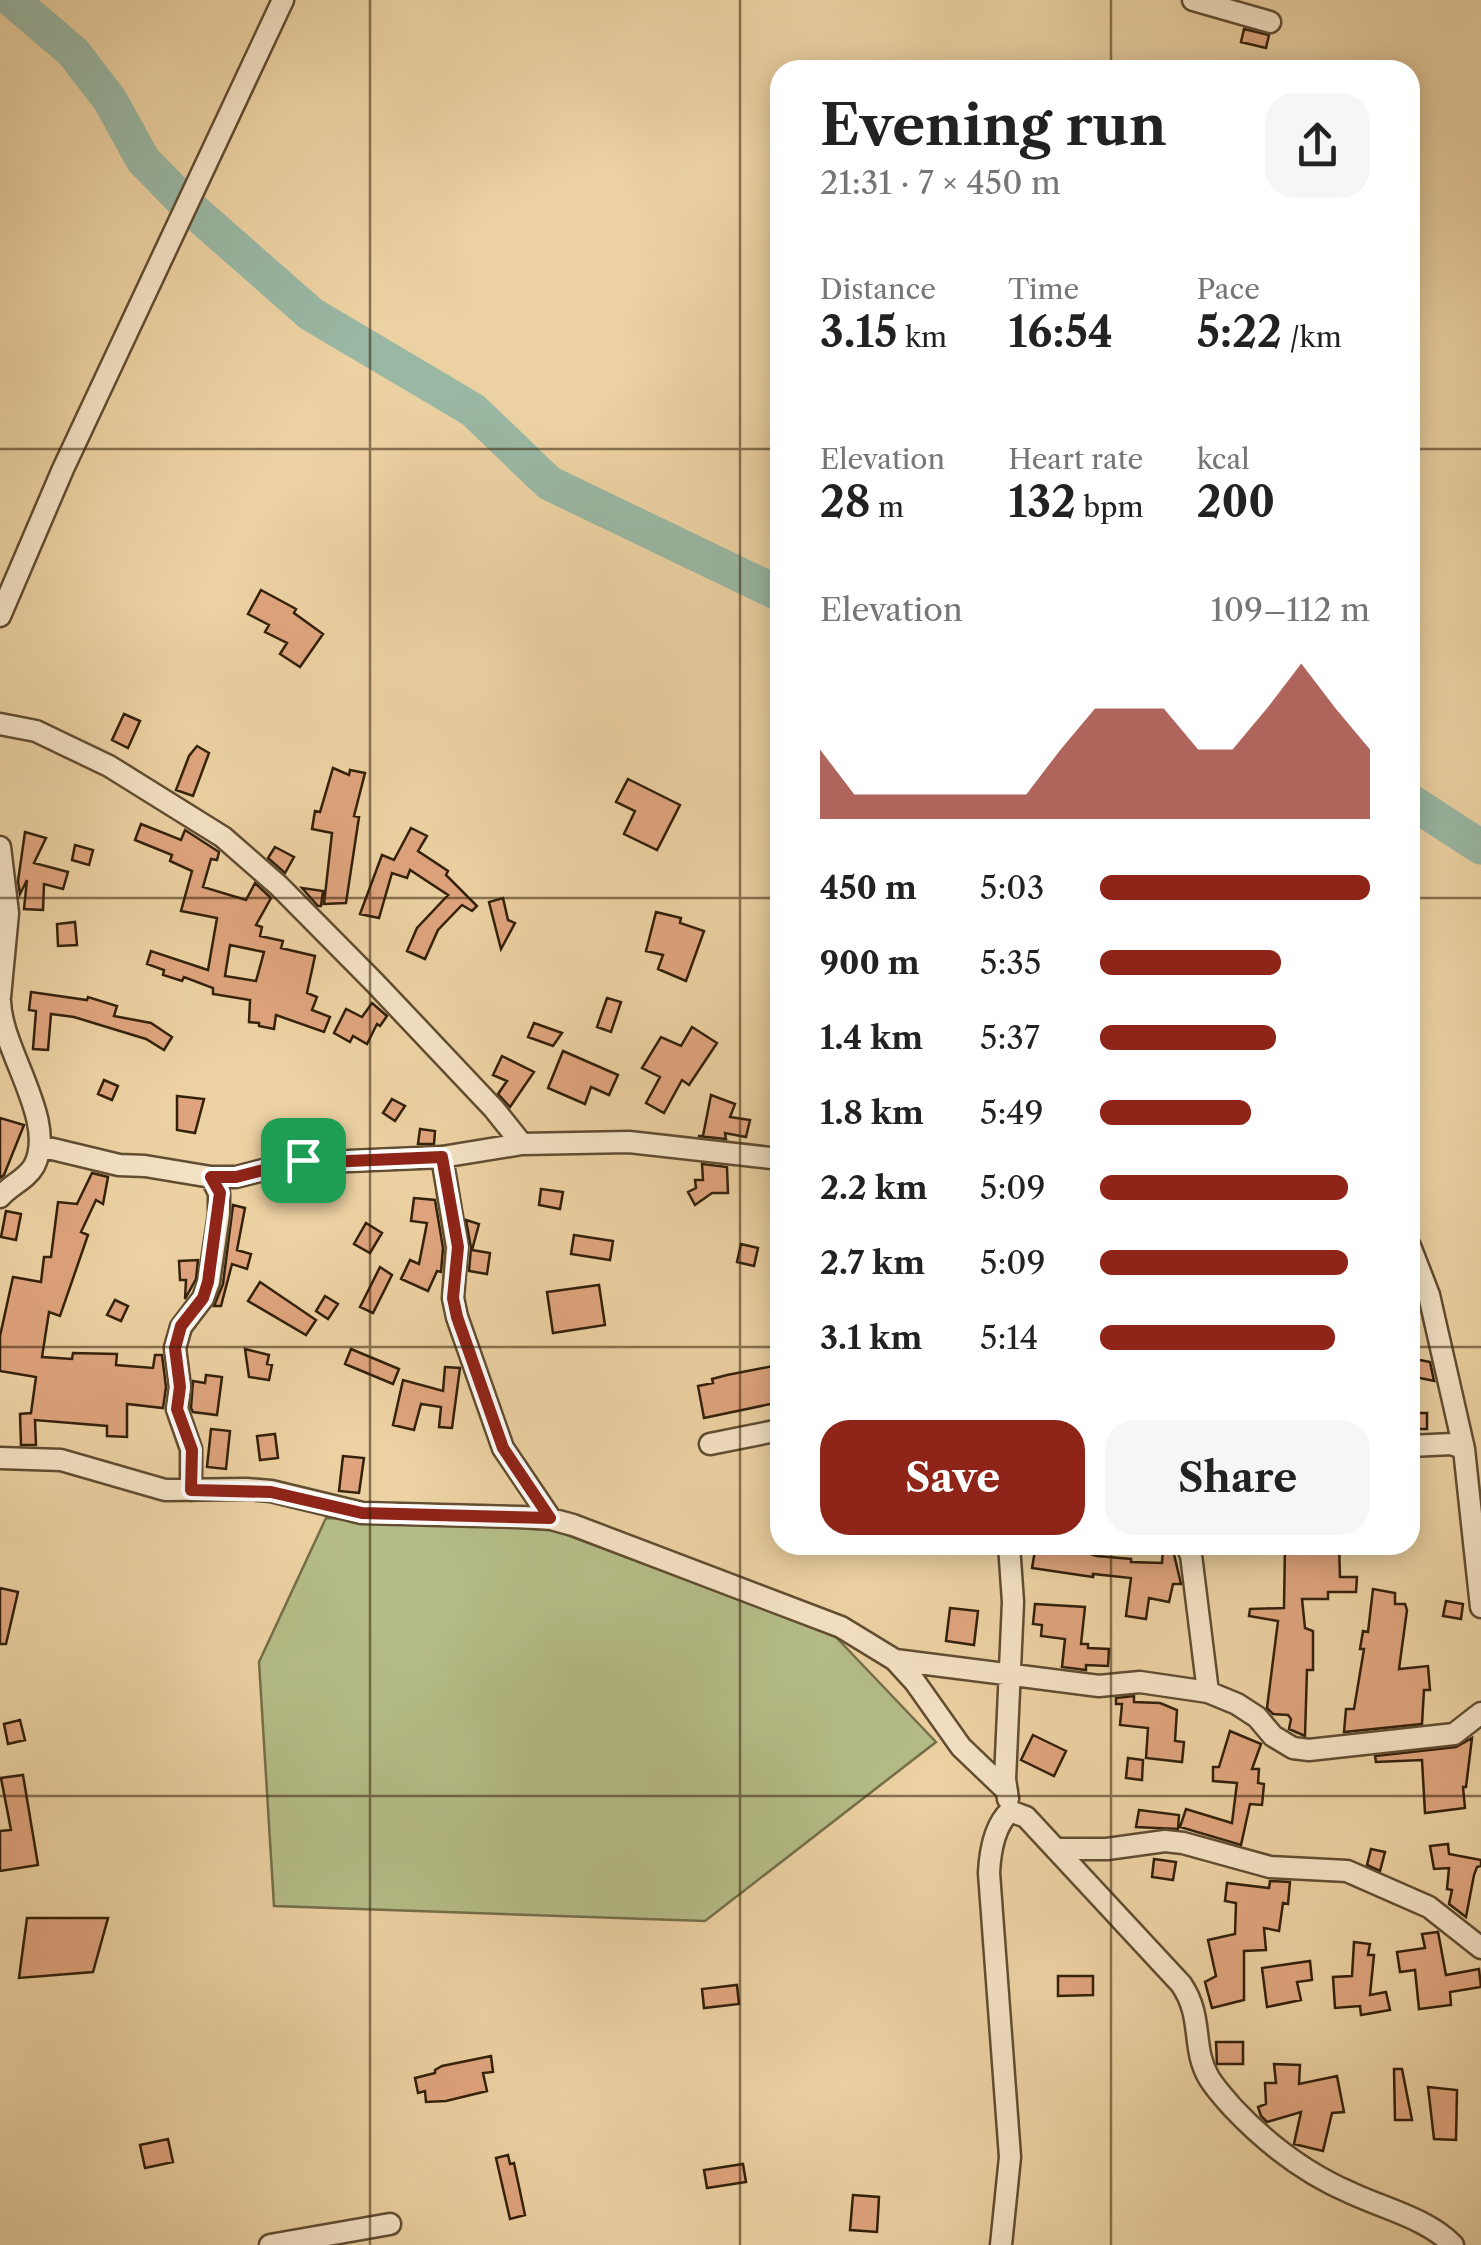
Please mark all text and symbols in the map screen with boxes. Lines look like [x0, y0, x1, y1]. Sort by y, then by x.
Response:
text: Evening run [820, 92, 1167, 159]
button: share [1265, 93, 1370, 198]
text: 21:31 · 7 × 450 m [820, 163, 1061, 202]
text: Distance [820, 272, 936, 306]
text: Time [1008, 272, 1079, 306]
text: Pace [1197, 272, 1260, 306]
text: 3.15 [820, 306, 897, 358]
text: 16:54 [1008, 306, 1113, 358]
text: 5:22 [1197, 306, 1282, 358]
text: km [897, 320, 947, 354]
text: /km [1282, 320, 1342, 354]
text: Elevation [820, 442, 945, 476]
text: Heart rate [1008, 442, 1143, 476]
text: kcal [1197, 442, 1250, 476]
text: 28 [820, 476, 871, 528]
text: 132 [1008, 476, 1076, 528]
text: 200 [1197, 476, 1275, 528]
text: m [871, 490, 904, 524]
text: bpm [1076, 490, 1143, 524]
text: Elevation [820, 590, 963, 629]
text: 109–112 m [1210, 590, 1370, 629]
text: 450 m [820, 868, 917, 907]
text: 5:03 [980, 868, 1044, 907]
text: 900 m [820, 943, 920, 982]
text: 5:35 [980, 943, 1041, 982]
text: 1.4 km [820, 1018, 923, 1057]
text: 5:37 [980, 1018, 1040, 1057]
text: 1.8 km [820, 1093, 924, 1132]
text: 5:49 [980, 1093, 1044, 1132]
pin [261, 1118, 346, 1203]
icon: arrive [276, 1133, 331, 1188]
text: 2.2 km [820, 1168, 928, 1207]
text: 5:09 [980, 1168, 1045, 1207]
text: 2.7 km [820, 1243, 925, 1282]
text: 5:09 [980, 1243, 1045, 1282]
text: 3.1 km [820, 1318, 922, 1357]
text: 5:14 [980, 1318, 1038, 1357]
button: Save [820, 1420, 1085, 1535]
button: Share [1105, 1420, 1370, 1535]

